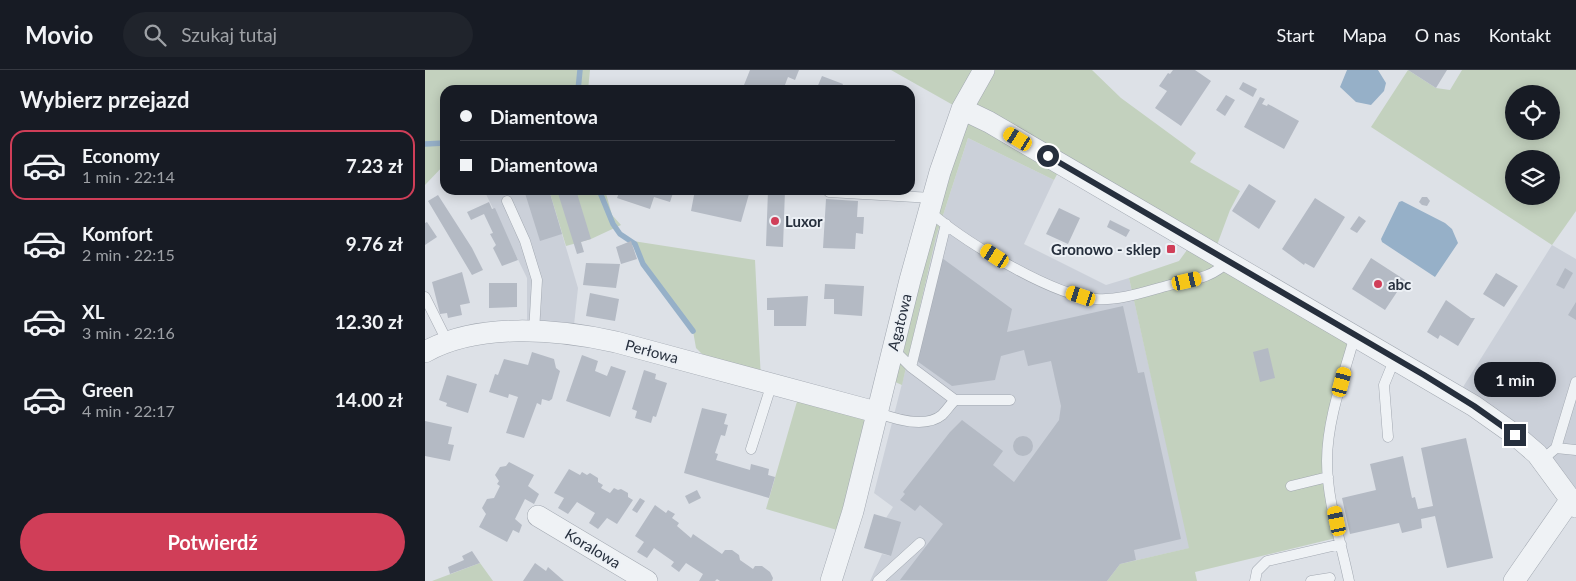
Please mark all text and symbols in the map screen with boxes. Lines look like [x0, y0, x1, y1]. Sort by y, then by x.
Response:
search box [123, 12, 473, 57]
text: Movio [25, 20, 93, 49]
icon: search [141, 21, 169, 49]
text: Szukaj tutaj [181, 23, 277, 46]
text: Start [1277, 24, 1314, 46]
text: Mapa [1342, 24, 1387, 46]
text: O nas [1415, 24, 1461, 46]
text: Kontakt [1489, 24, 1551, 46]
map controls [1505, 85, 1560, 205]
button: locate [1505, 85, 1560, 140]
text: Wybierz przejazd [20, 86, 189, 113]
text: Diamentowa [490, 105, 598, 128]
car [1001, 125, 1034, 153]
icon: car [22, 143, 67, 188]
text: Economy [82, 144, 160, 167]
route start [1037, 145, 1059, 167]
button: layers [1505, 150, 1560, 205]
text: Diamentowa [490, 153, 598, 176]
text: 7.23 zł [346, 154, 403, 177]
text: 1 min · 22:14 [82, 167, 175, 186]
place label: Luxor [785, 212, 823, 230]
marker: Luxor [769, 215, 781, 227]
icon: car [22, 221, 67, 266]
text: Komfort [82, 222, 153, 245]
text: 9.76 zł [346, 232, 403, 255]
place label: Gronowo - sklep [1051, 240, 1161, 258]
car [978, 242, 1011, 270]
marker: Gronowo - sklep [1165, 243, 1177, 255]
text: 2 min · 22:15 [82, 245, 175, 264]
car [1170, 270, 1203, 292]
place label: abc [1388, 275, 1411, 293]
marker: abc [1372, 278, 1384, 290]
car [1064, 284, 1097, 308]
street label: Agatowa [883, 292, 915, 352]
icon: car [22, 299, 67, 344]
text: XL [82, 300, 105, 323]
text: 12.30 zł [335, 310, 403, 333]
text: 3 min · 22:16 [82, 323, 175, 342]
street label: Perłowa [624, 335, 680, 367]
callout: 1 min [1474, 362, 1556, 398]
car [1330, 366, 1353, 398]
text: 1 min [1495, 370, 1535, 389]
icon: car [22, 377, 67, 422]
text: Green [82, 378, 133, 401]
text: 14.00 zł [335, 388, 403, 411]
text: 4 min · 22:17 [82, 401, 175, 420]
route end [1504, 424, 1526, 446]
car [1326, 505, 1347, 537]
button: Potwierdź [20, 513, 405, 571]
street label: Koralowa [562, 524, 624, 572]

